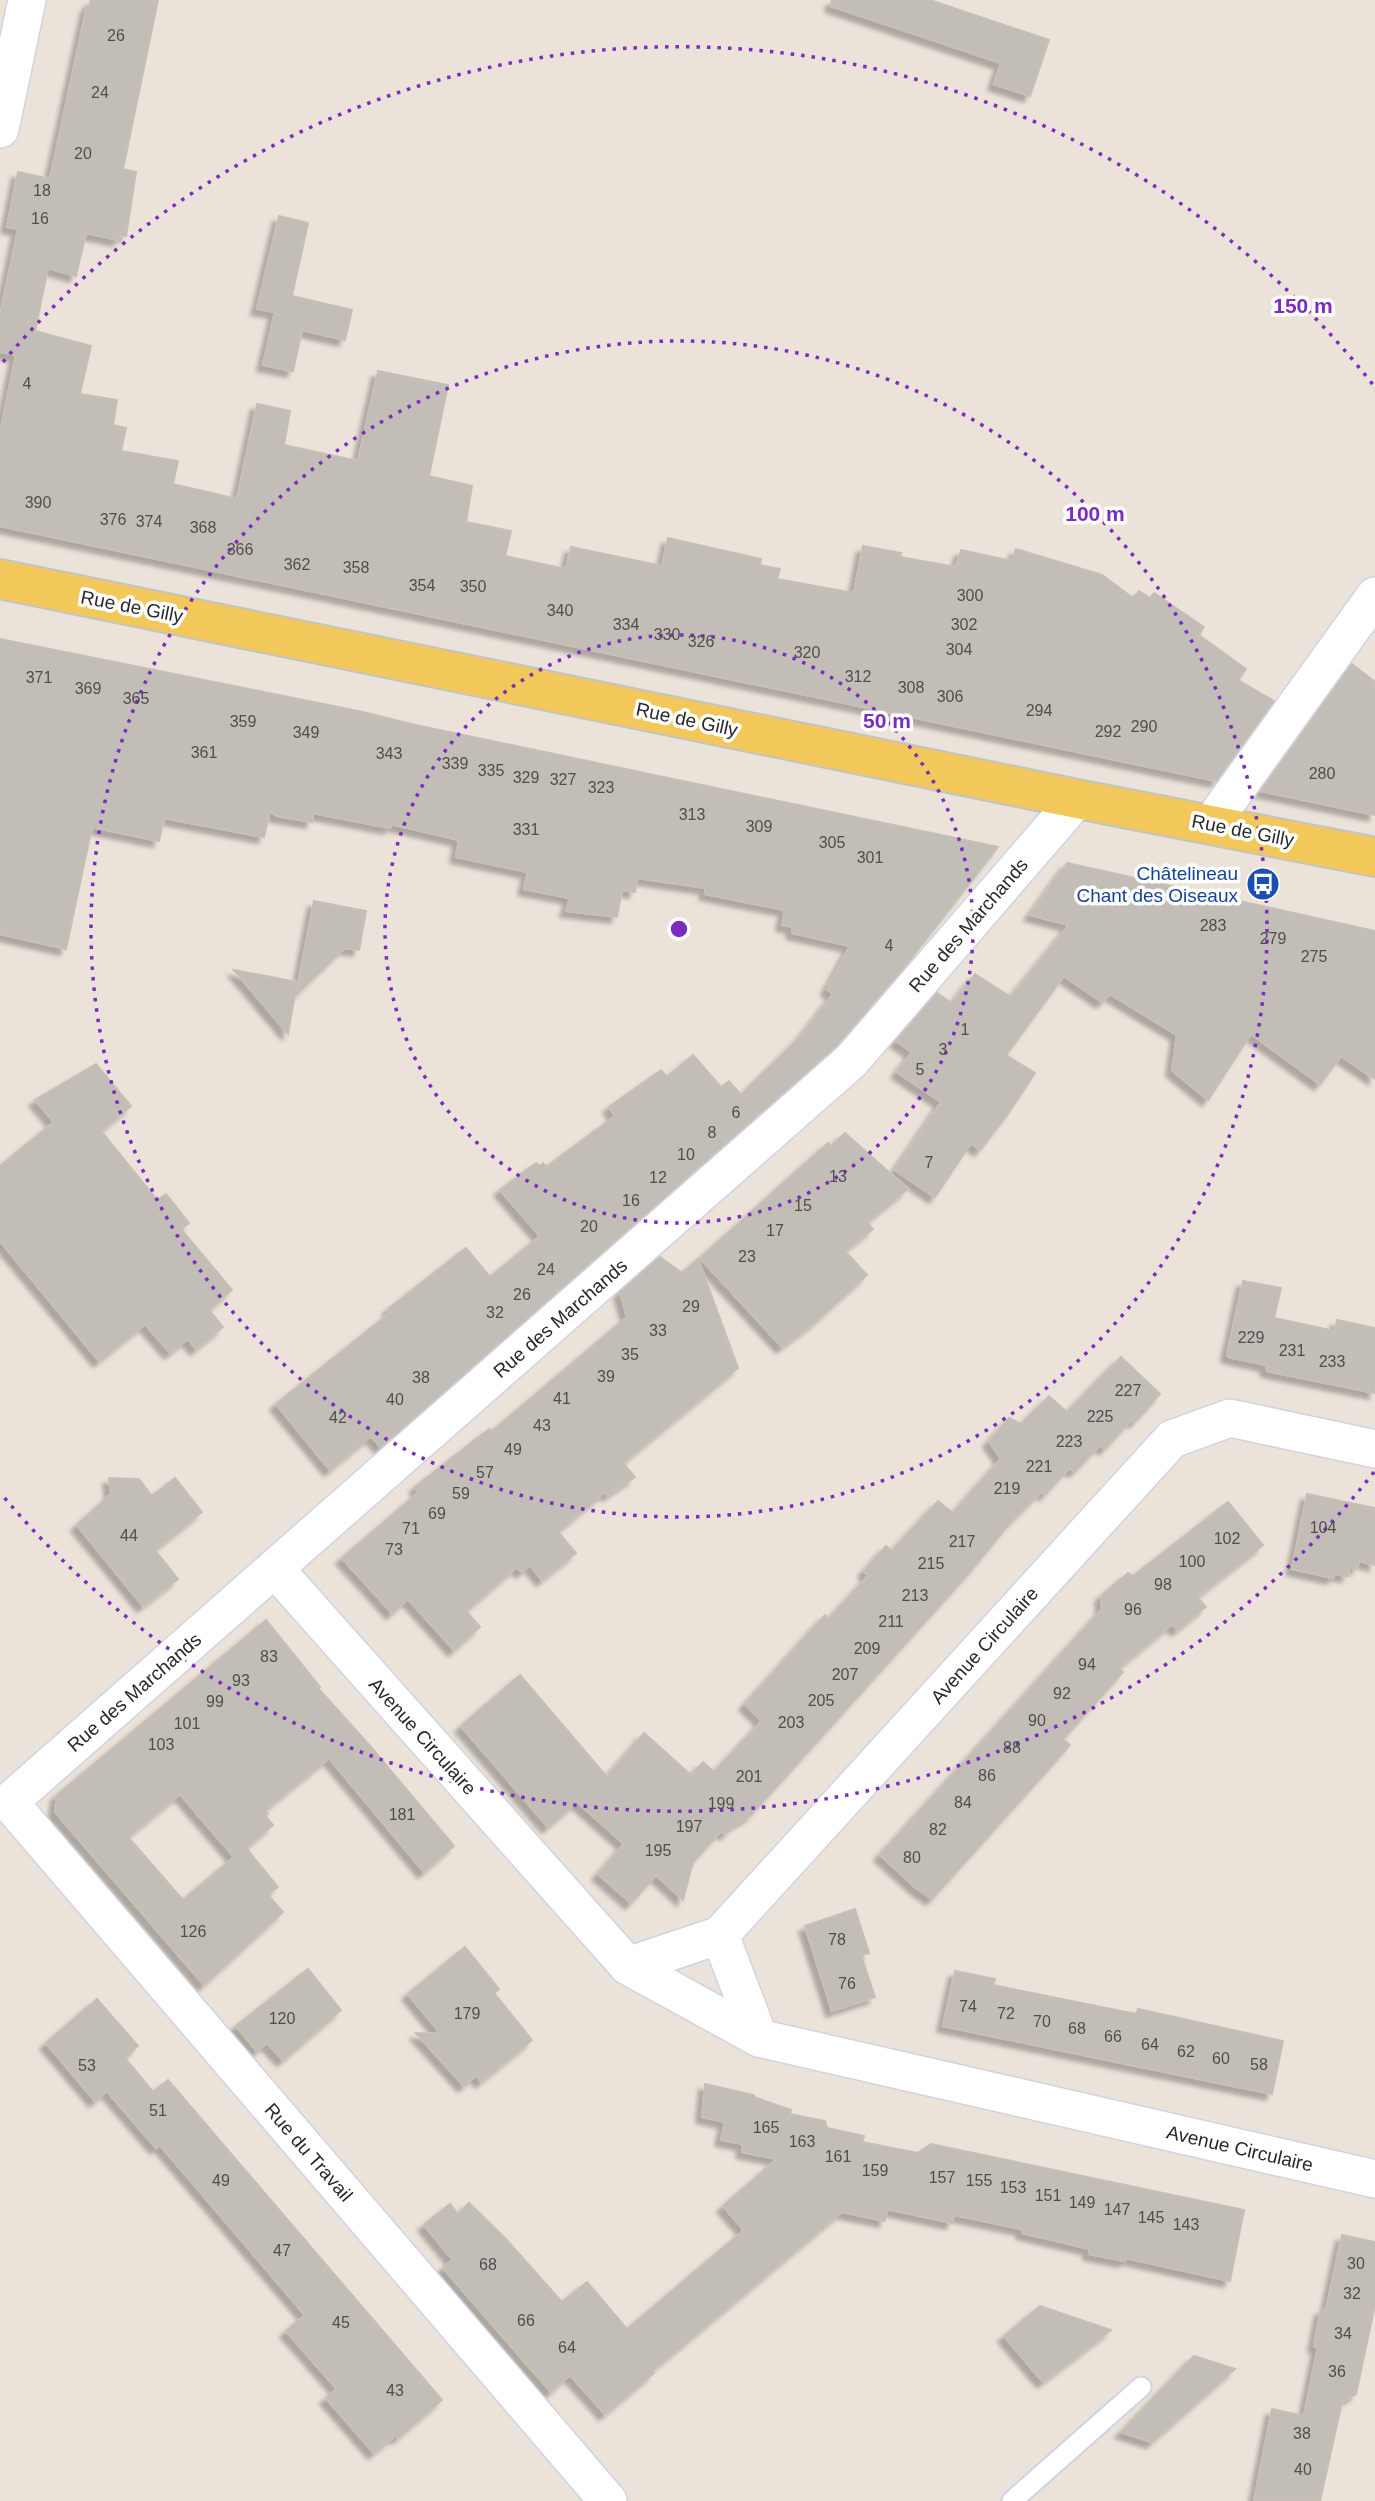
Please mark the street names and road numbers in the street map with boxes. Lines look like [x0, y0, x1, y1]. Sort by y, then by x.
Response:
street label: Rue de Gilly [79, 586, 185, 627]
street label: Rue de Gilly [634, 698, 740, 741]
street label: Rue de Gilly [1190, 810, 1296, 851]
street label: Rue des Marchands [905, 854, 1032, 996]
street label: Rue des Marchands [489, 1255, 631, 1382]
street label: Avenue Circulaire [927, 1583, 1042, 1708]
street label: Rue des Marchands [63, 1629, 205, 1756]
street label: Avenue Circulaire [365, 1674, 480, 1799]
street label: Rue du Travail [261, 2099, 357, 2205]
street label: Avenue Circulaire [1165, 2121, 1315, 2176]

